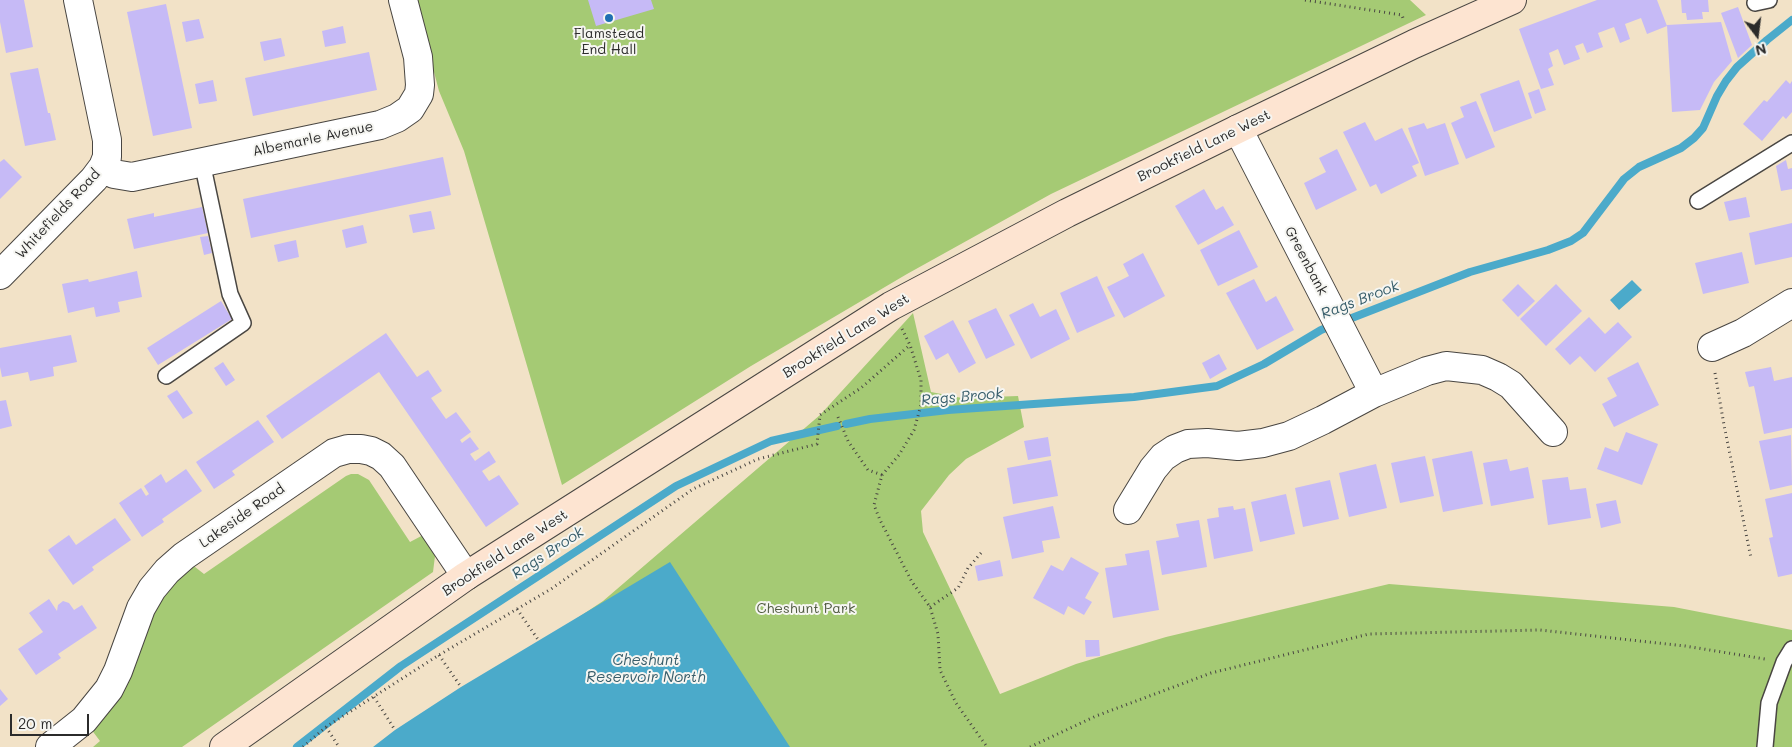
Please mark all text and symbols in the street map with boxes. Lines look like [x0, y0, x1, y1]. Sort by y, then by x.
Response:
north arrow [1732, 10, 1782, 60]
marker: Flamstead End Hall [603, 12, 615, 24]
place label: Flamstead End Hall [574, 26, 644, 58]
text: N [1753, 39, 1769, 61]
street label: Brookfield Lane West [1135, 106, 1273, 186]
street label: Albemarle Avenue [251, 118, 375, 160]
street label: Whitefields Road [12, 166, 104, 262]
street label: Greenbank [1281, 224, 1331, 298]
water label: Rags Brook [1318, 277, 1402, 323]
street label: Brookfield Lane West [780, 290, 912, 382]
water label: Rags Brook [920, 384, 1004, 410]
street label: Lakeside Road [196, 480, 288, 552]
street label: Brookfield Lane West [439, 506, 571, 600]
water label: Rags Brook [509, 523, 587, 583]
park label: Cheshunt Park [756, 601, 856, 617]
water label: Cheshunt Reservoir North [586, 651, 706, 686]
scale bar [12, 704, 91, 736]
text: 20 m [18, 713, 52, 733]

